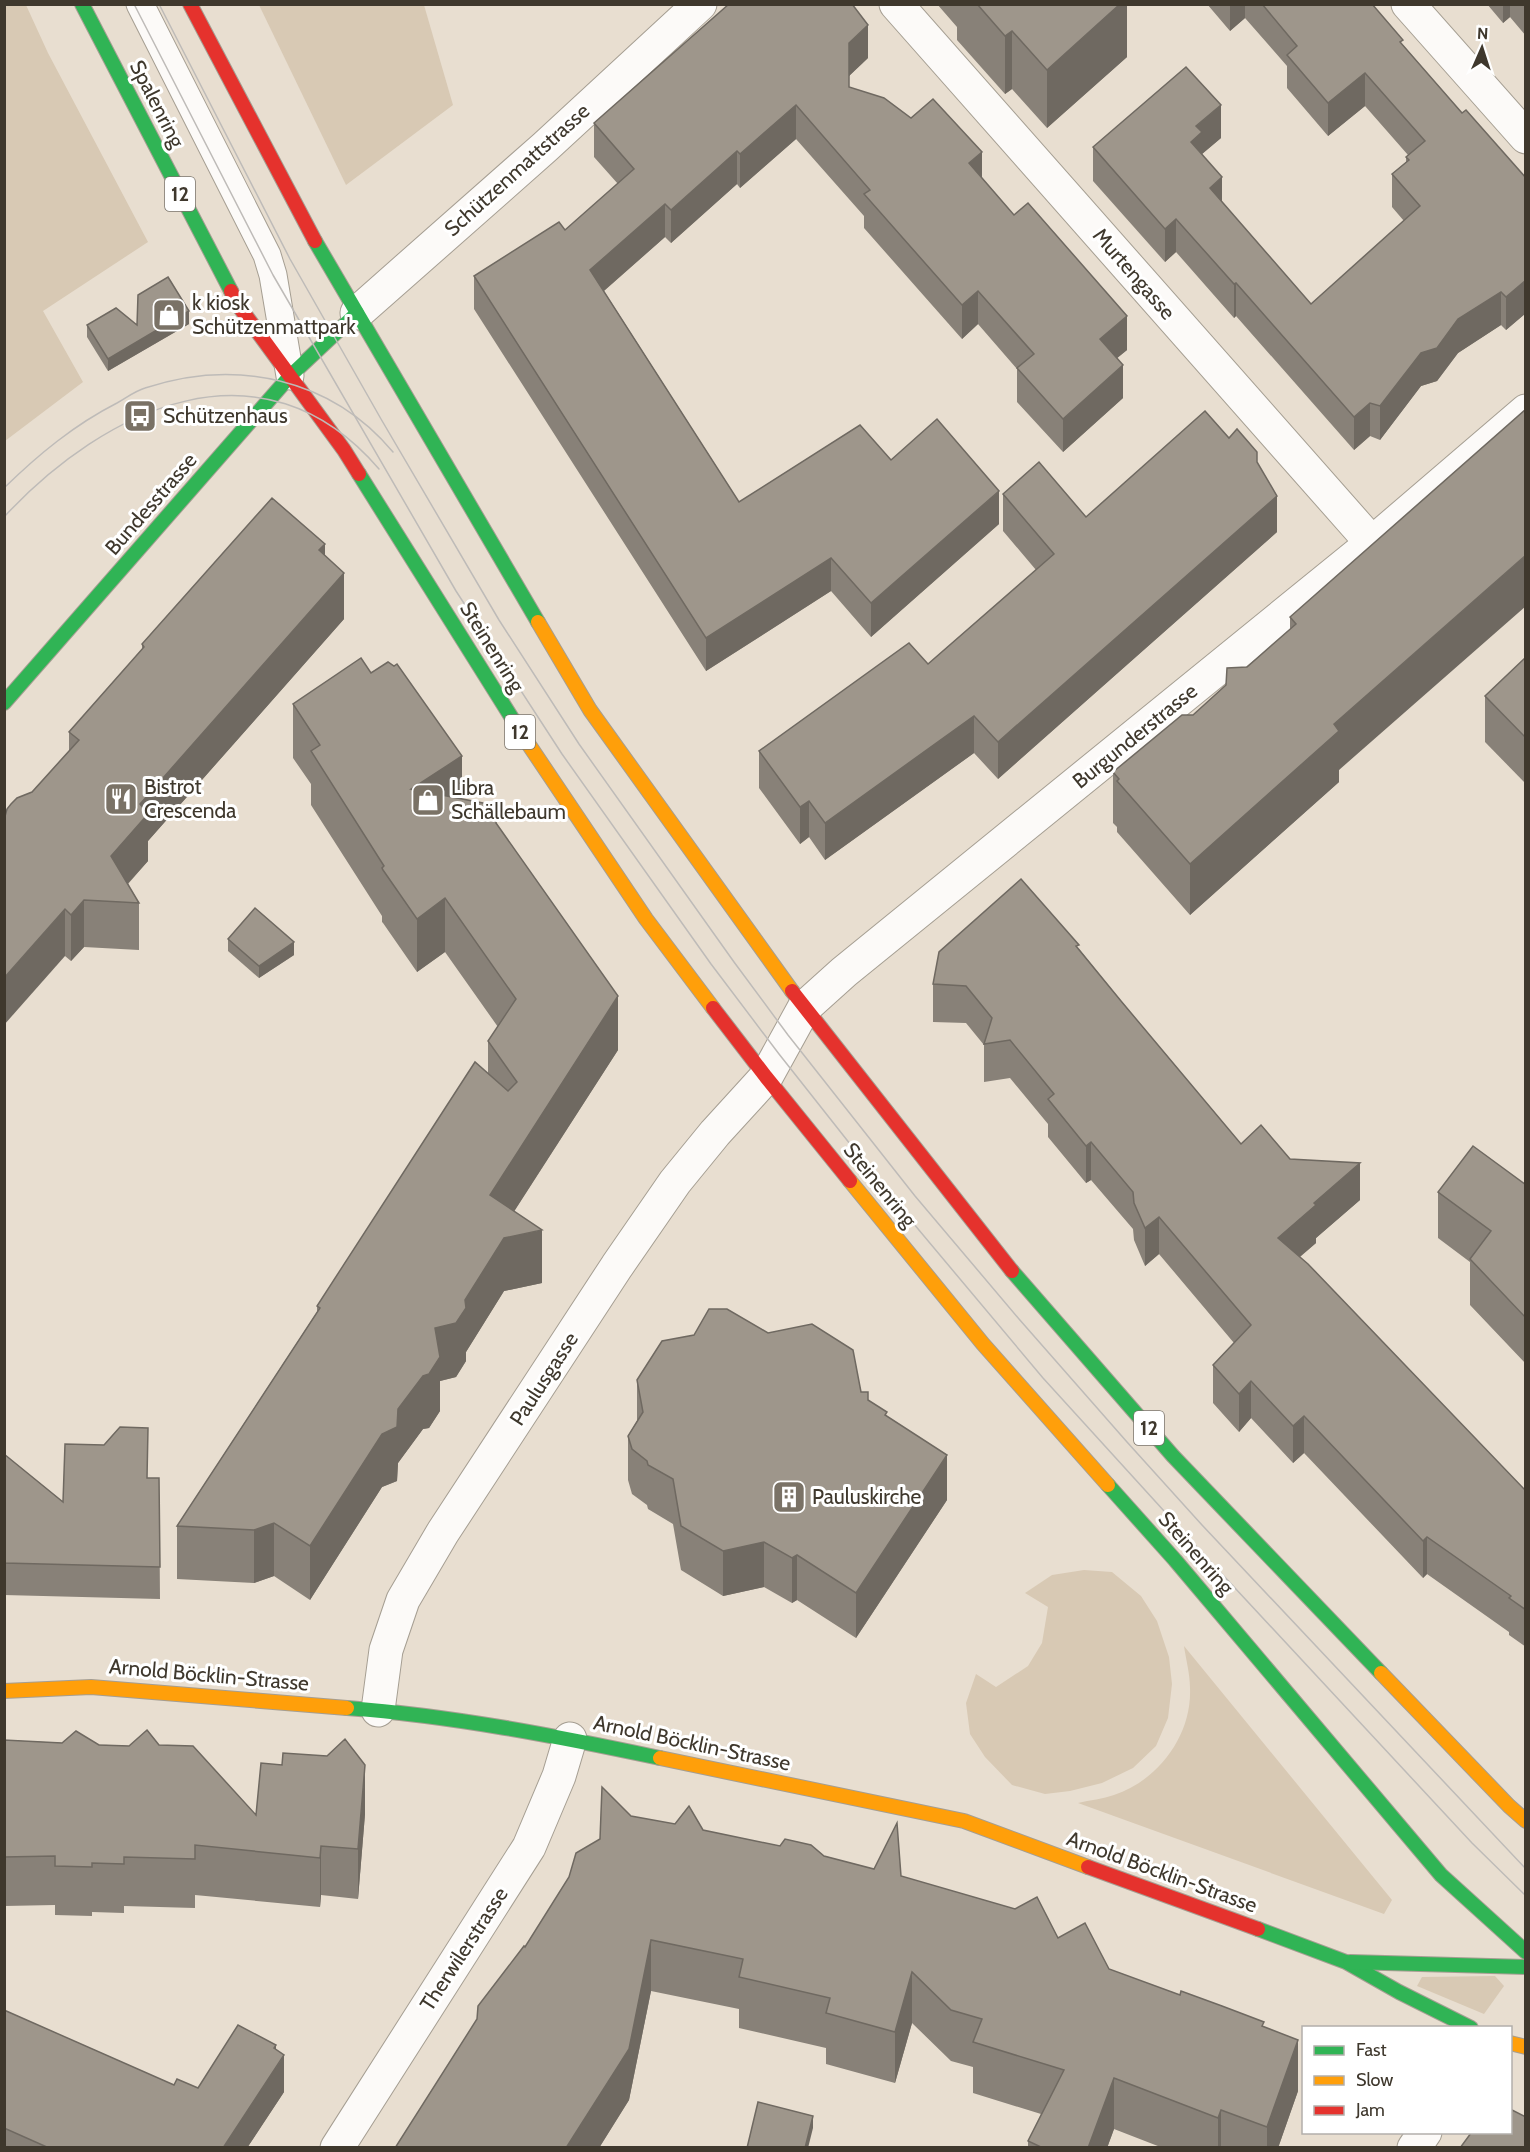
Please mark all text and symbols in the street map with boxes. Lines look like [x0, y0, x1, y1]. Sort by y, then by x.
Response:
north arrow [1452, 18, 1512, 78]
text: N [1477, 24, 1489, 43]
street label: Spalenring [125, 56, 190, 152]
street label: Schützenmattstrasse [439, 98, 594, 241]
road number: 12 [165, 177, 195, 211]
street label: Murtengasse [1088, 223, 1181, 325]
place label: k kiosk Schützenmattpark [192, 290, 356, 339]
shop icon: k kiosk Schützenmattpark [151, 297, 187, 333]
bus stop icon: Schützenhaus [122, 398, 158, 434]
place label: Schützenhaus [163, 403, 288, 428]
street label: Bundesstrasse [100, 447, 202, 560]
street label: Steinenring [455, 597, 530, 697]
street label: Burgunderstrasse [1067, 678, 1202, 793]
road number: 12 [505, 715, 535, 749]
place label: Bistrot Crescenda [144, 774, 236, 823]
place label: Libra Schällebaum [451, 775, 566, 824]
restaurant icon: Bistrot Crescenda [103, 781, 139, 817]
shop icon: Libra Schällebaum [410, 782, 446, 818]
street label: Steinenring [839, 1137, 922, 1232]
street label: Paulusgasse [504, 1327, 583, 1430]
road number: 12 [1134, 1411, 1164, 1445]
building icon: Pauluskirche [771, 1479, 807, 1515]
place label: Pauluskirche [812, 1484, 922, 1509]
street label: Steinenring [1154, 1506, 1240, 1600]
street label: Arnold Böcklin-Strasse [108, 1653, 310, 1696]
street label: Arnold Böcklin-Strasse [591, 1709, 793, 1776]
street label: Arnold Böcklin-Strasse [1064, 1825, 1261, 1918]
street label: Therwilerstrasse [414, 1882, 513, 2015]
legend [1302, 2026, 1512, 2134]
text: Fast [1356, 2039, 1387, 2061]
text: Slow [1356, 2069, 1393, 2091]
text: Jam [1355, 2099, 1385, 2121]

